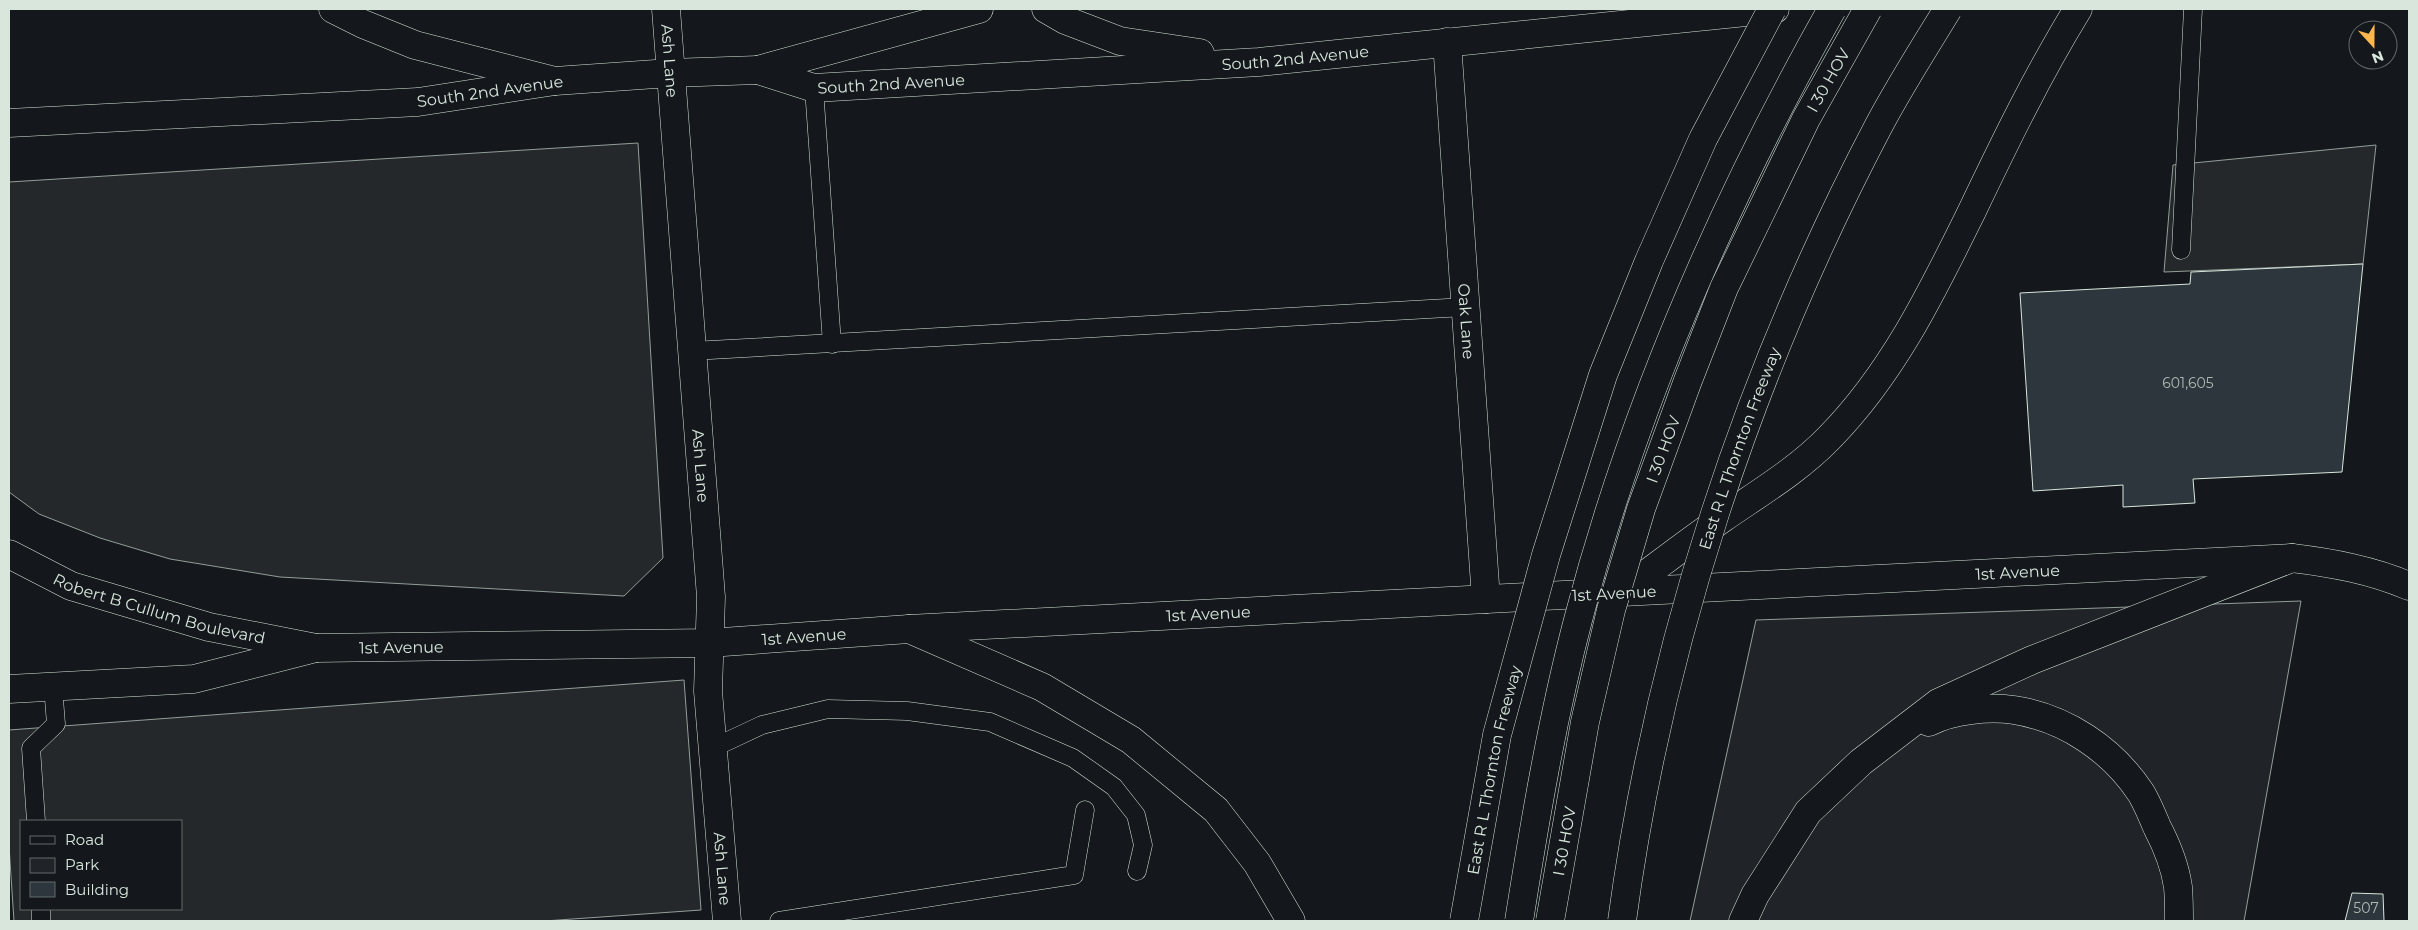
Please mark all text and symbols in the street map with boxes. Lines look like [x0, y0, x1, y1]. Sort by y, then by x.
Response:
north arrow [2348, 20, 2398, 70]
street label: Ash Lane [657, 23, 682, 98]
street label: South 2nd Avenue [1221, 42, 1370, 74]
street label: I 30 HOV [1803, 44, 1854, 116]
text: N [2369, 47, 2386, 68]
street label: South 2nd Avenue [817, 70, 965, 98]
street label: South 2nd Avenue [416, 72, 564, 111]
street label: Oak Lane [1454, 283, 1478, 360]
street label: East R L Thornton Freeway [1695, 344, 1785, 552]
house number: 601,605 [2162, 374, 2214, 392]
street label: I 30 HOV [1642, 412, 1685, 486]
street label: Ash Lane [688, 428, 713, 503]
street label: 1st Avenue [1975, 561, 2060, 584]
street label: Robert B Cullum Boulevard [50, 569, 267, 648]
street label: 1st Avenue [1571, 582, 1657, 605]
street label: 1st Avenue [1166, 602, 1251, 626]
street label: 1st Avenue [761, 624, 847, 649]
street label: 1st Avenue [359, 637, 444, 657]
street label: East R L Thornton Freeway [1463, 663, 1526, 876]
street label: I 30 HOV [1549, 804, 1580, 878]
legend [20, 820, 182, 910]
text: Road [65, 830, 104, 849]
street label: Ash Lane [710, 831, 735, 906]
text: Park [65, 855, 99, 874]
text: Building [65, 880, 129, 899]
house number: 507 [2353, 899, 2379, 917]

